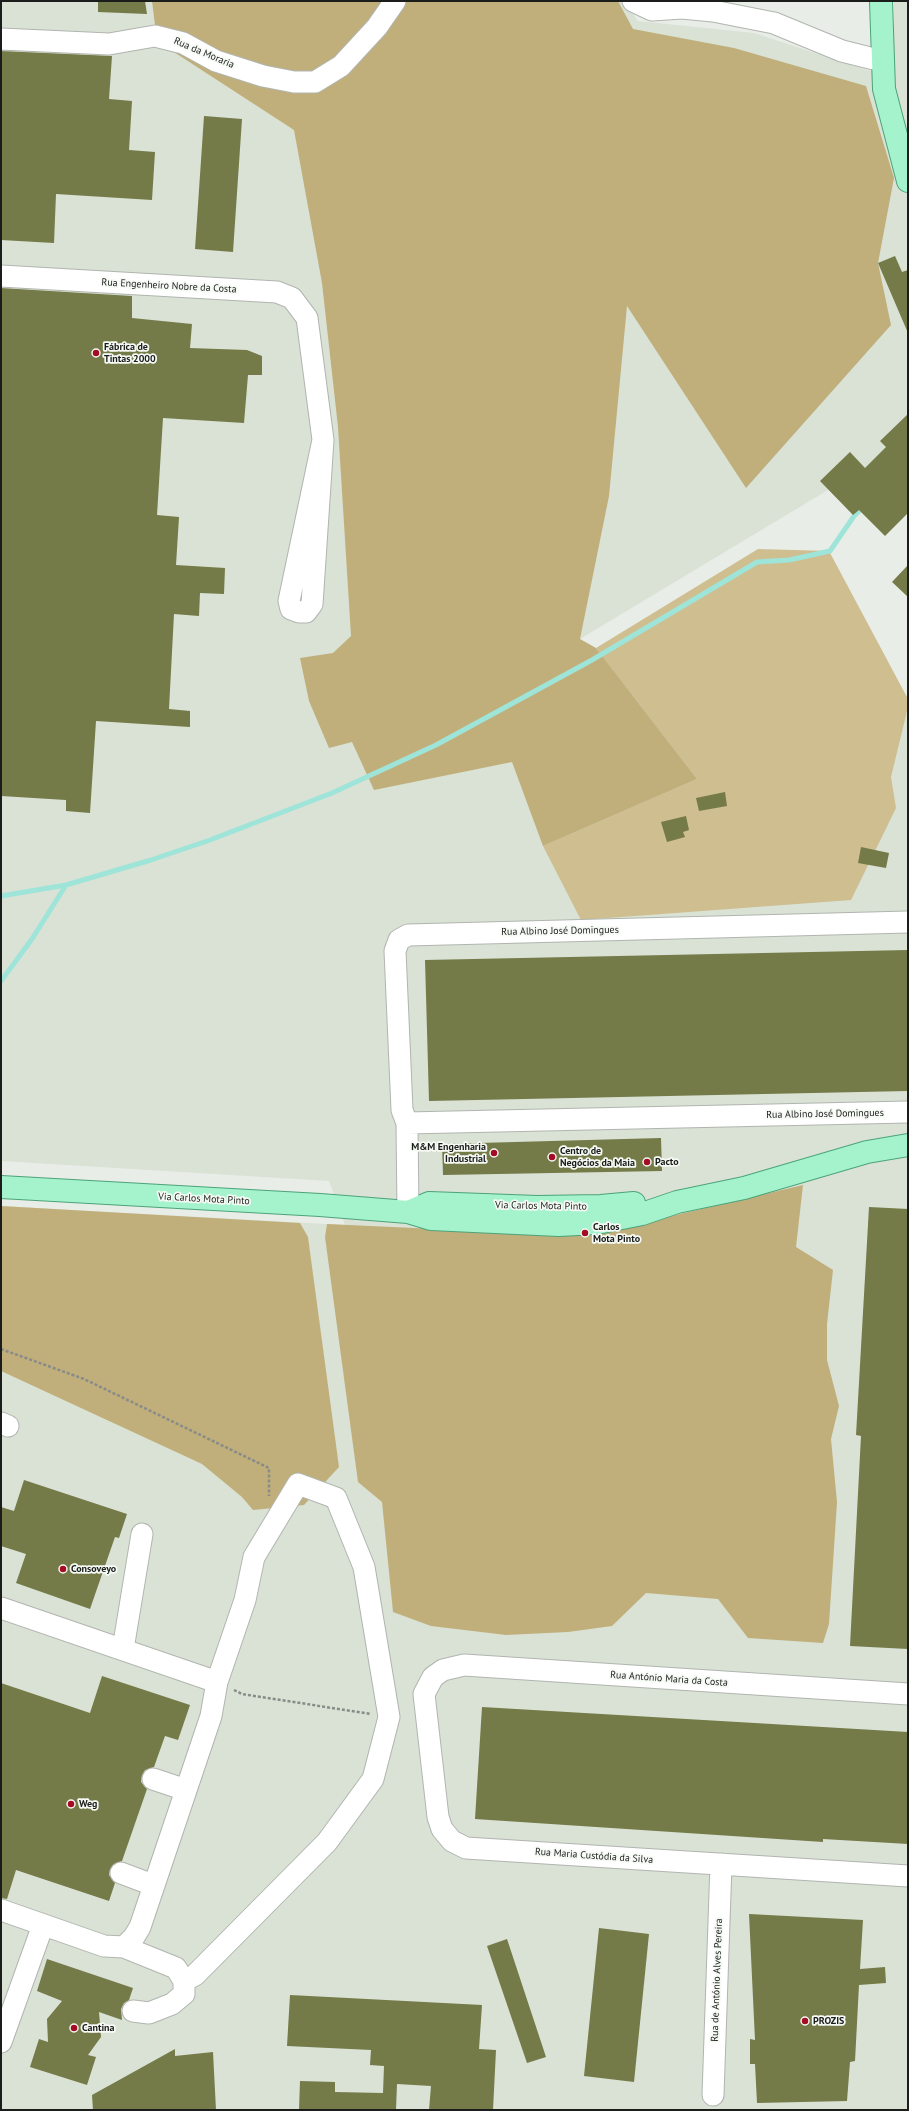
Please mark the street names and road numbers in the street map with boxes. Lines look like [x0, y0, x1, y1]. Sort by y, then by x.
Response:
street label: Rua da Moraria [172, 35, 236, 71]
street label: Rua Engenheiro Nobre da Costa [101, 276, 237, 296]
street label: Rua Albino José Domingues [501, 924, 619, 938]
street label: Rua Albino José Domingues [766, 1107, 884, 1121]
street label: Via Carlos Mota Pinto [158, 1191, 250, 1207]
street label: Via Carlos Mota Pinto [495, 1199, 587, 1213]
street label: Rua António Maria da Costa [610, 1669, 728, 1689]
street label: Rua Maria Custódia da Silva [534, 1846, 654, 1866]
street label: Rua de António Alves Pereira [709, 1918, 725, 2042]

